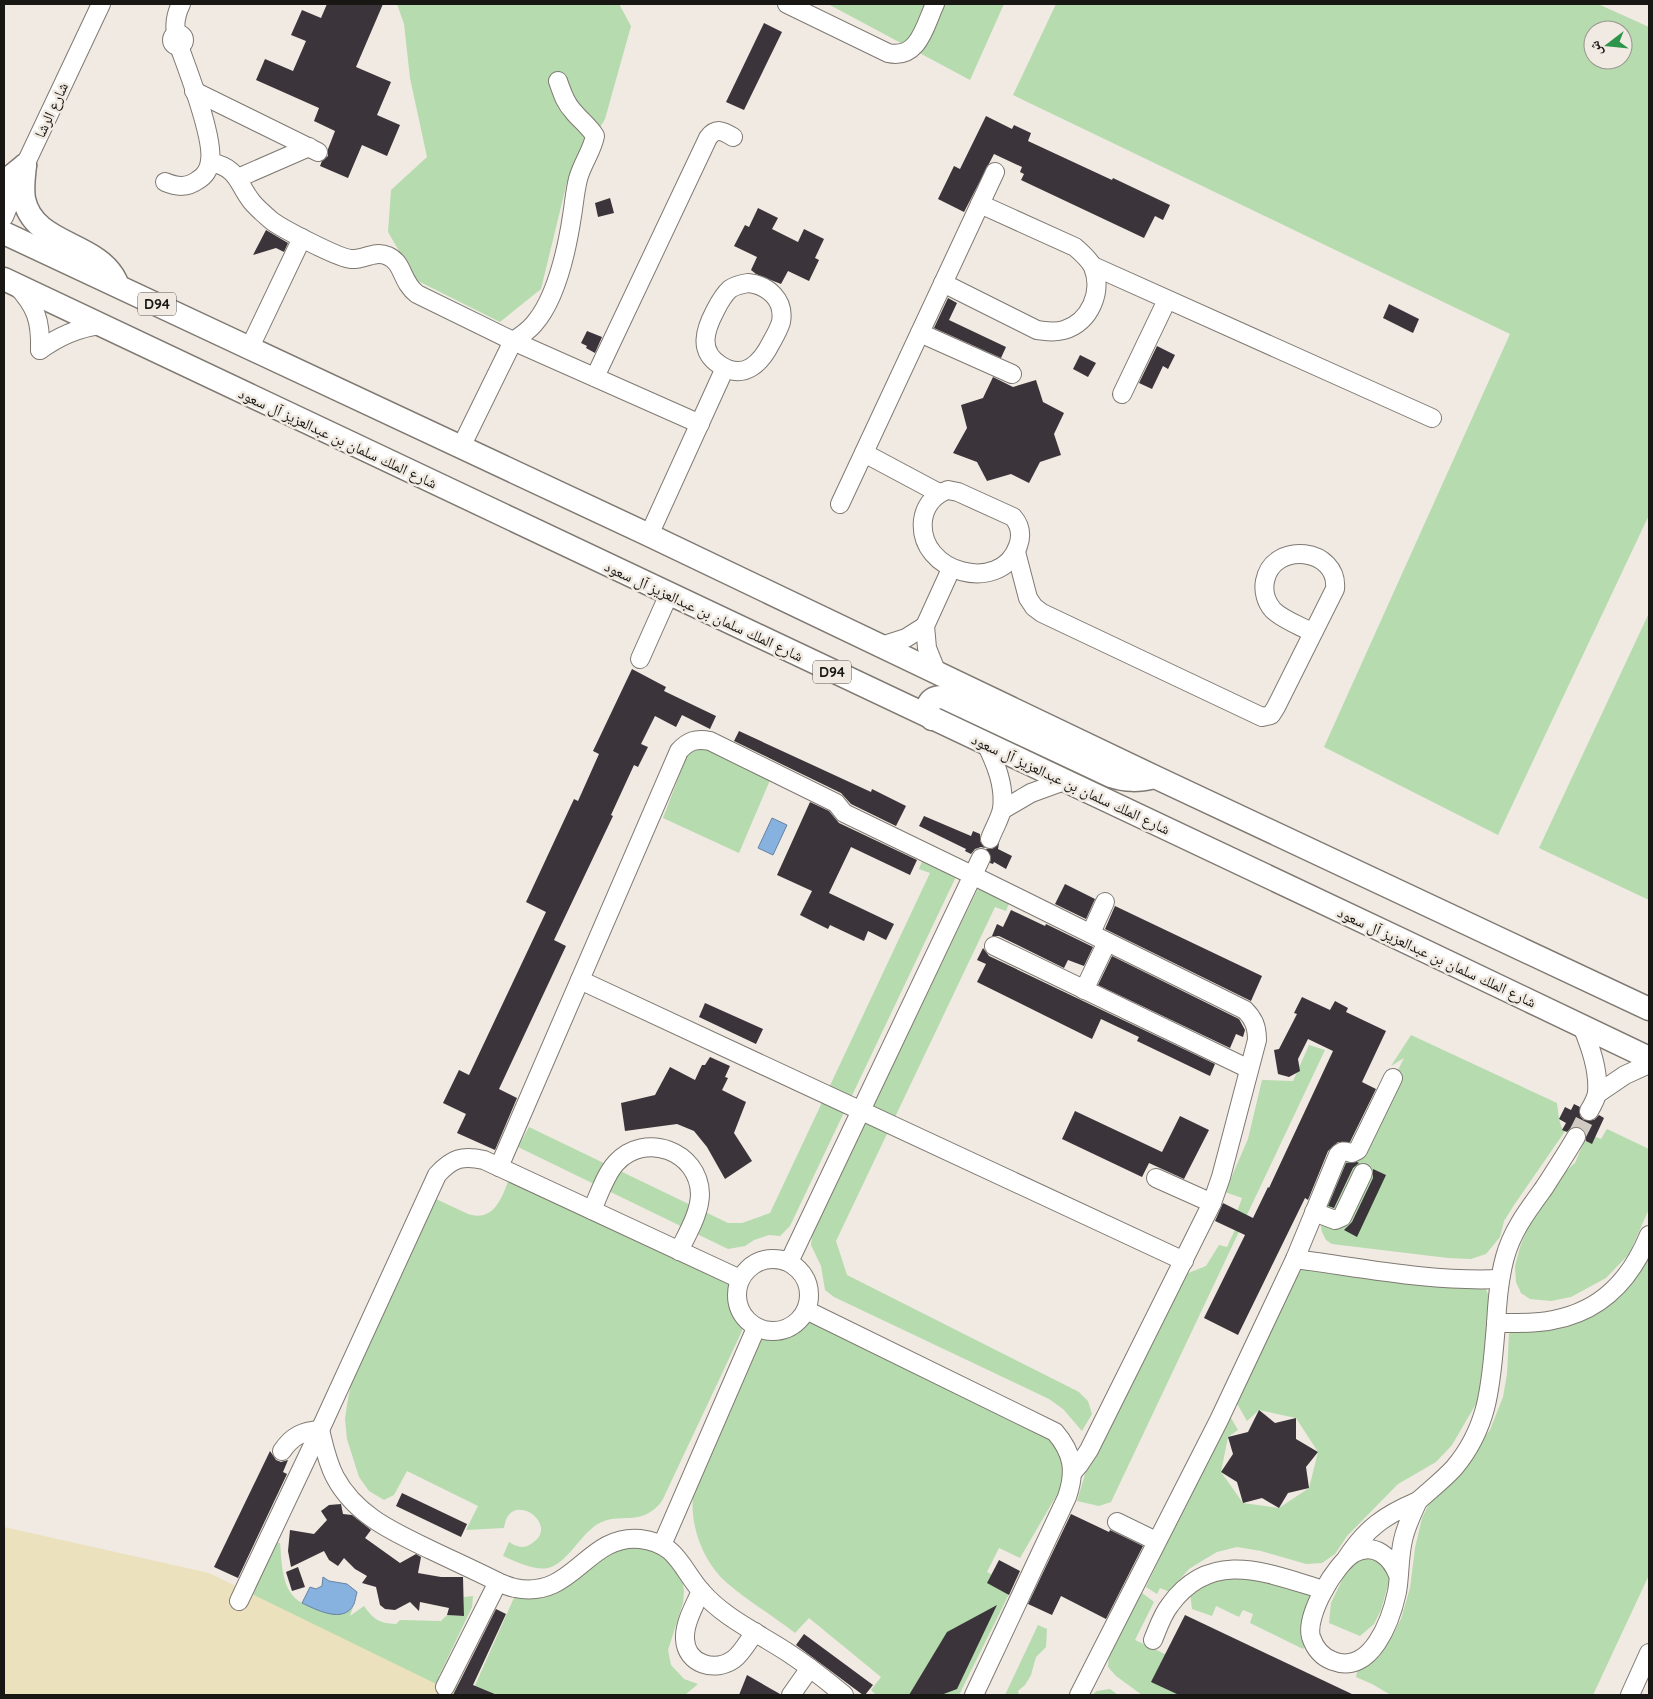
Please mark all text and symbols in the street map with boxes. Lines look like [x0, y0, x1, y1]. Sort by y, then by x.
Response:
north arrow [1583, 20, 1633, 70]
text: ش [1585, 39, 1606, 58]
street label: شارع الرشا [30, 79, 73, 141]
road number: D94 [138, 292, 176, 316]
street label: شارع الملك سلمان بن عبدالعزيز آل سعود [235, 384, 440, 493]
street label: شارع الملك سلمان بن عبدالعزيز آل سعود [601, 557, 806, 666]
road number: D94 [813, 660, 851, 684]
street label: شارع الملك سلمان بن عبدالعزيز آل سعود [968, 730, 1173, 839]
street label: شارع الملك سلمان بن عبدالعزيز آل سعود [1334, 903, 1539, 1012]

